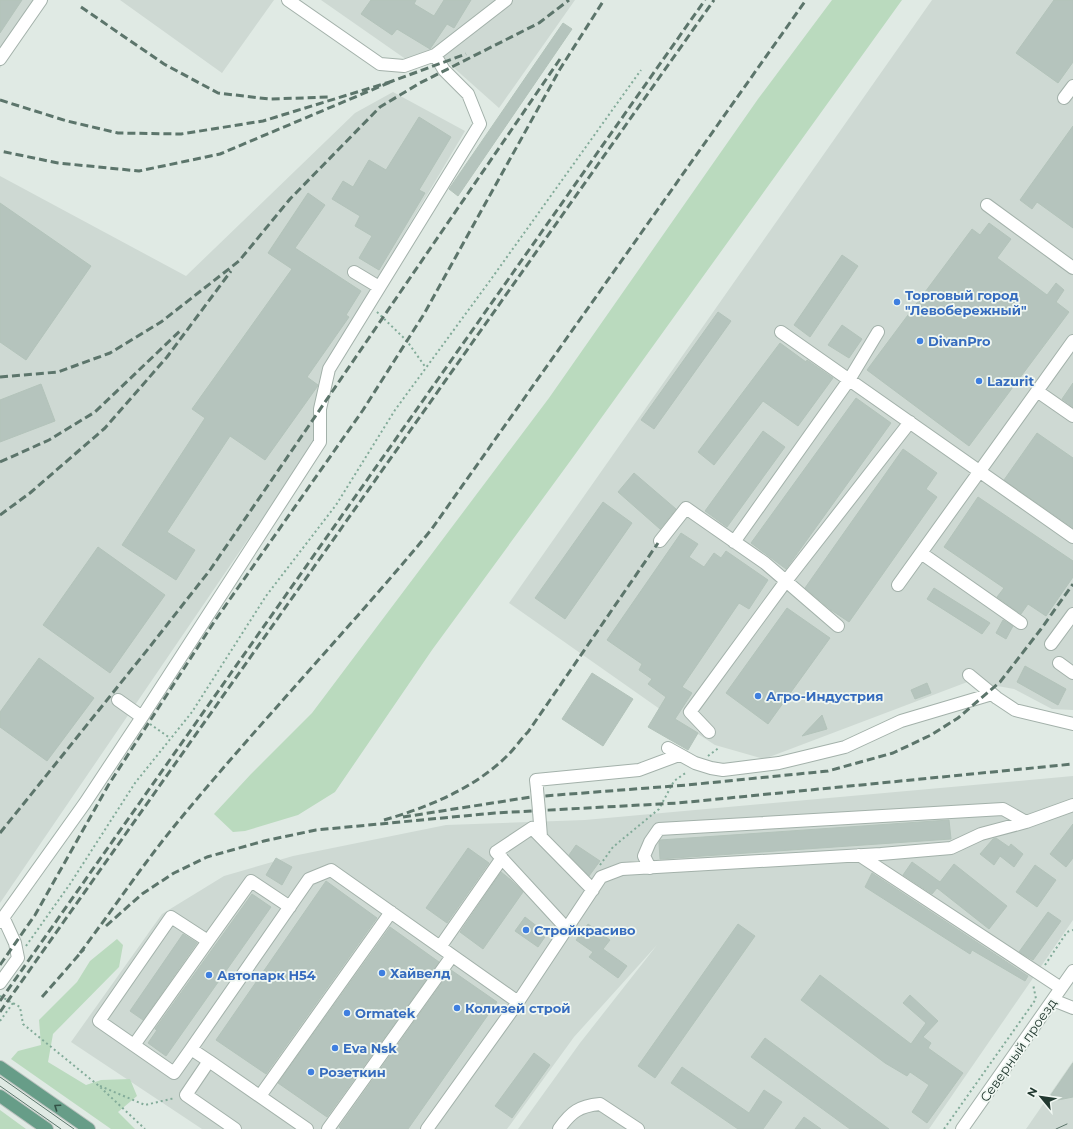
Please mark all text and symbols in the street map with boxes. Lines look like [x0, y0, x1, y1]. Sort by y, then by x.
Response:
place label: Торговый город "Левобережный" [905, 287, 1027, 318]
marker: Торговый город "Левобережный" [892, 297, 902, 307]
place label: DivanPro [928, 333, 991, 349]
marker: DivanPro [915, 336, 925, 346]
place label: Lazurit [987, 373, 1034, 389]
marker: Lazurit [974, 376, 984, 386]
place label: Агро-Индустрия [766, 688, 883, 704]
marker: Агро-Индустрия [753, 691, 763, 701]
place label: Стройкрасиво [534, 922, 636, 938]
marker: Стройкрасиво [521, 925, 531, 935]
place label: Хайвелд [390, 965, 450, 981]
place label: Автопарк Н54 [217, 967, 316, 983]
marker: Хайвелд [377, 968, 387, 978]
marker: Автопарк Н54 [204, 970, 214, 980]
street label: Северный проезд [976, 995, 1060, 1105]
place label: Колизей строй [465, 1000, 570, 1016]
marker: Колизей строй [452, 1003, 462, 1013]
place label: Ormatek [355, 1005, 416, 1021]
marker: Ormatek [342, 1008, 352, 1018]
place label: Eva Nsk [343, 1040, 397, 1056]
marker: Eva Nsk [330, 1043, 340, 1053]
place label: Розеткин [319, 1064, 386, 1080]
marker: Розеткин [306, 1067, 316, 1077]
north arrow [1021, 1077, 1061, 1117]
text: N [1024, 1085, 1041, 1099]
one-way arrow [54, 1104, 61, 1112]

